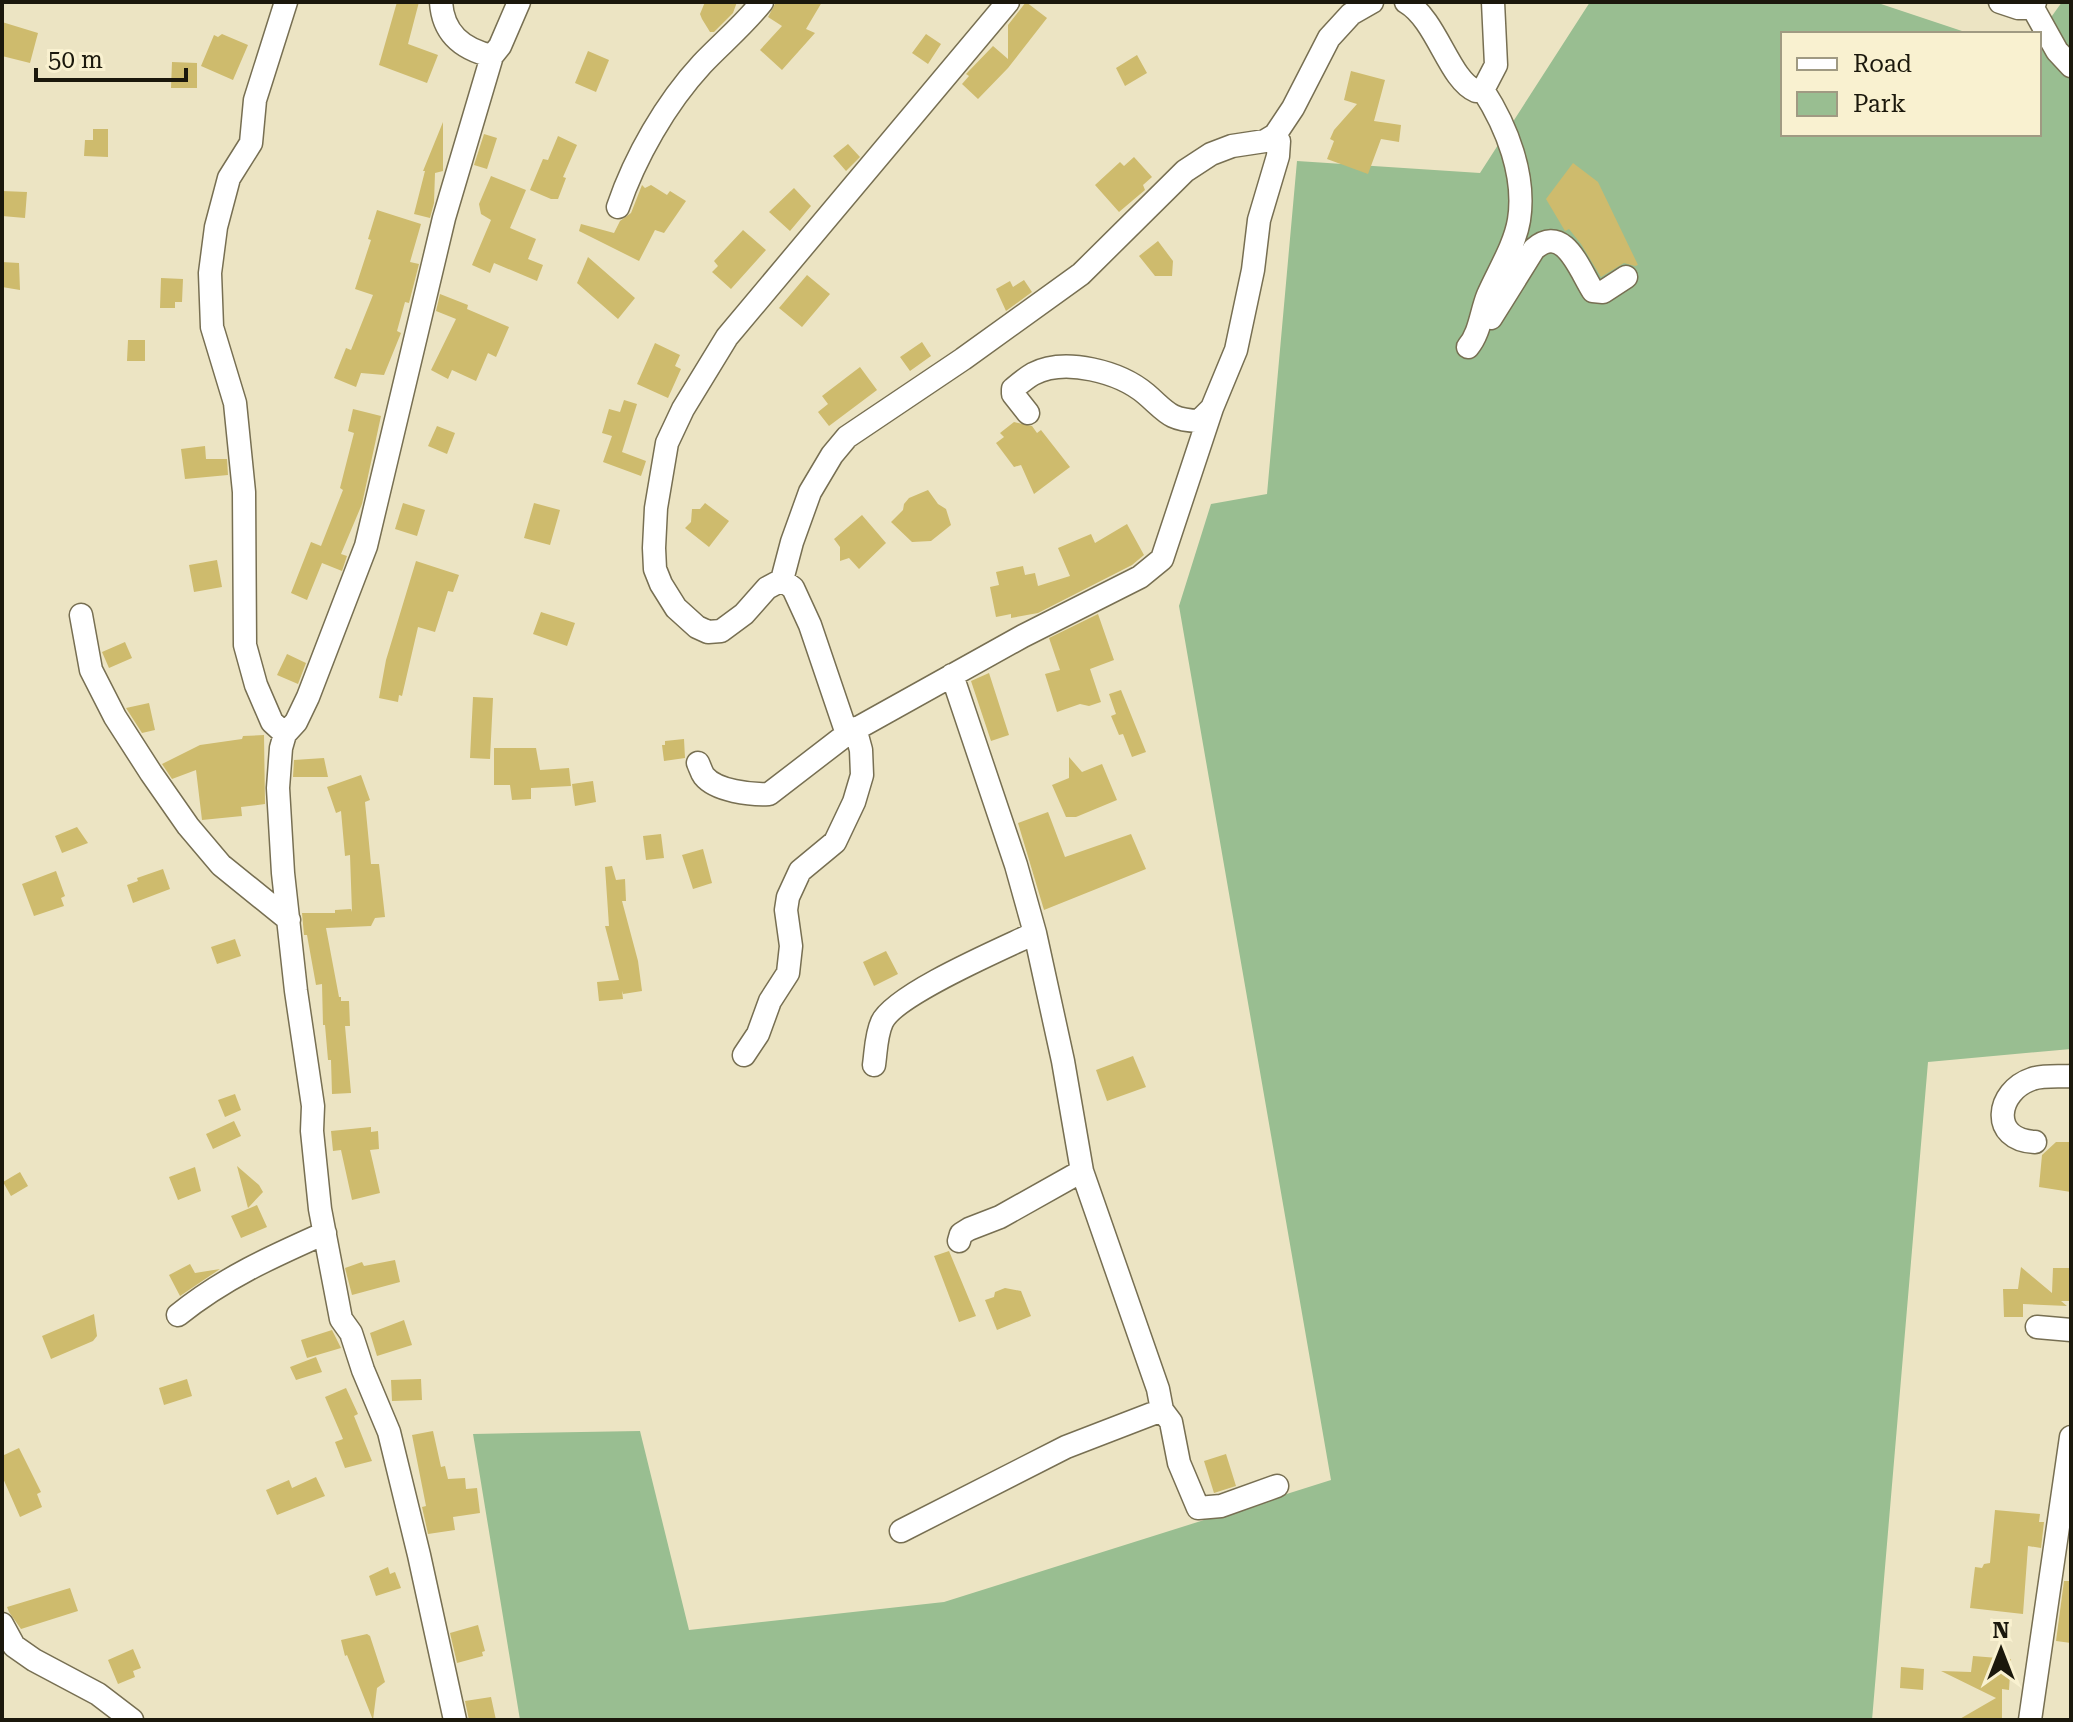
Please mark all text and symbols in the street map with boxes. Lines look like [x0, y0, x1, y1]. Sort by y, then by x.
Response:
scale bar [36, 32, 186, 82]
legend [1781, 32, 2041, 136]
text: 50 m [48, 46, 103, 74]
text: Road [1853, 50, 1912, 78]
text: Park [1853, 90, 1906, 118]
north arrow [1961, 1610, 2041, 1690]
text: N [1993, 1618, 2010, 1643]

